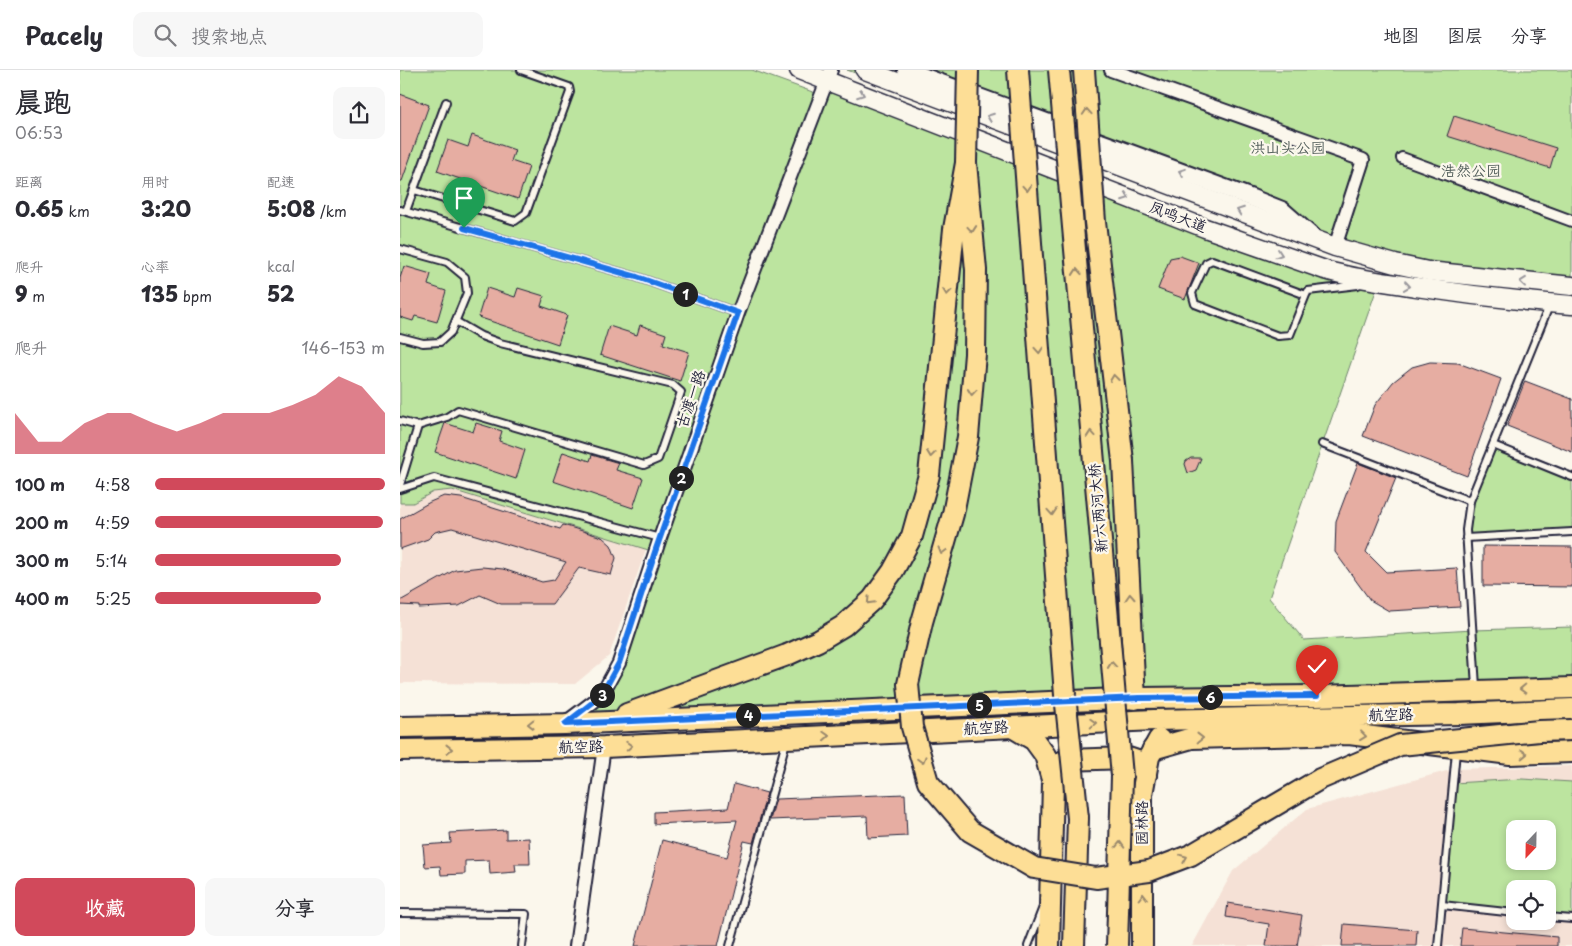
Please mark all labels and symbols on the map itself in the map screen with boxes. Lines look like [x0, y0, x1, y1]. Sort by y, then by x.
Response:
one-way arrow [856, 88, 865, 98]
one-way arrow [1082, 108, 1093, 116]
one-way arrow [986, 113, 994, 123]
park label: 洪山头公园 [1250, 135, 1326, 158]
park label: 浩然公园 [1441, 158, 1501, 181]
one-way arrow [1178, 168, 1187, 178]
pin [443, 177, 485, 228]
one-way arrow [1021, 185, 1032, 193]
one-way arrow [1122, 192, 1130, 202]
street label: 凤鸣大道 [1146, 194, 1211, 237]
one-way arrow [1236, 207, 1245, 218]
one-way arrow [967, 226, 978, 234]
one-way arrow [1274, 248, 1283, 258]
one-way arrow [1072, 268, 1083, 276]
one-way arrow [1519, 277, 1527, 288]
one-way arrow [1403, 280, 1411, 291]
pin: 1 [672, 282, 698, 306]
one-way arrow [942, 289, 953, 297]
one-way arrow [1034, 347, 1045, 355]
street label: 古渡一路 [669, 366, 710, 431]
one-way arrow [1109, 374, 1120, 382]
one-way arrow [967, 388, 978, 396]
one-way arrow [1086, 429, 1097, 437]
one-way arrow [926, 450, 937, 458]
street label: 新六两河大桥 [1081, 462, 1112, 554]
pin: 2 [668, 466, 694, 490]
one-way arrow [1046, 509, 1057, 517]
one-way arrow [938, 546, 948, 555]
one-way arrow [1124, 593, 1135, 601]
one-way arrow [867, 595, 876, 604]
pin [1296, 645, 1338, 696]
one-way arrow [1107, 661, 1118, 669]
pin: 3 [590, 682, 614, 708]
pin: 6 [1198, 684, 1222, 710]
one-way arrow [1519, 684, 1527, 695]
pin: 5 [966, 692, 992, 718]
pin: 4 [736, 702, 760, 728]
street label: 航空路 [1368, 702, 1414, 725]
street label: 航空路 [963, 714, 1009, 739]
one-way arrow [1090, 718, 1097, 728]
one-way arrow [527, 719, 535, 729]
one-way arrow [1359, 730, 1367, 741]
one-way arrow [822, 731, 830, 741]
one-way arrow [1197, 732, 1205, 743]
street label: 航空路 [558, 734, 604, 757]
one-way arrow [625, 740, 633, 751]
one-way arrow [445, 744, 453, 754]
one-way arrow [1520, 748, 1528, 759]
one-way arrow [916, 755, 926, 763]
street label: 园林路 [1129, 800, 1152, 846]
north arrow [1506, 820, 1556, 870]
one-way arrow [1115, 841, 1125, 848]
one-way arrow [1179, 854, 1188, 864]
one-way arrow [1138, 893, 1148, 901]

